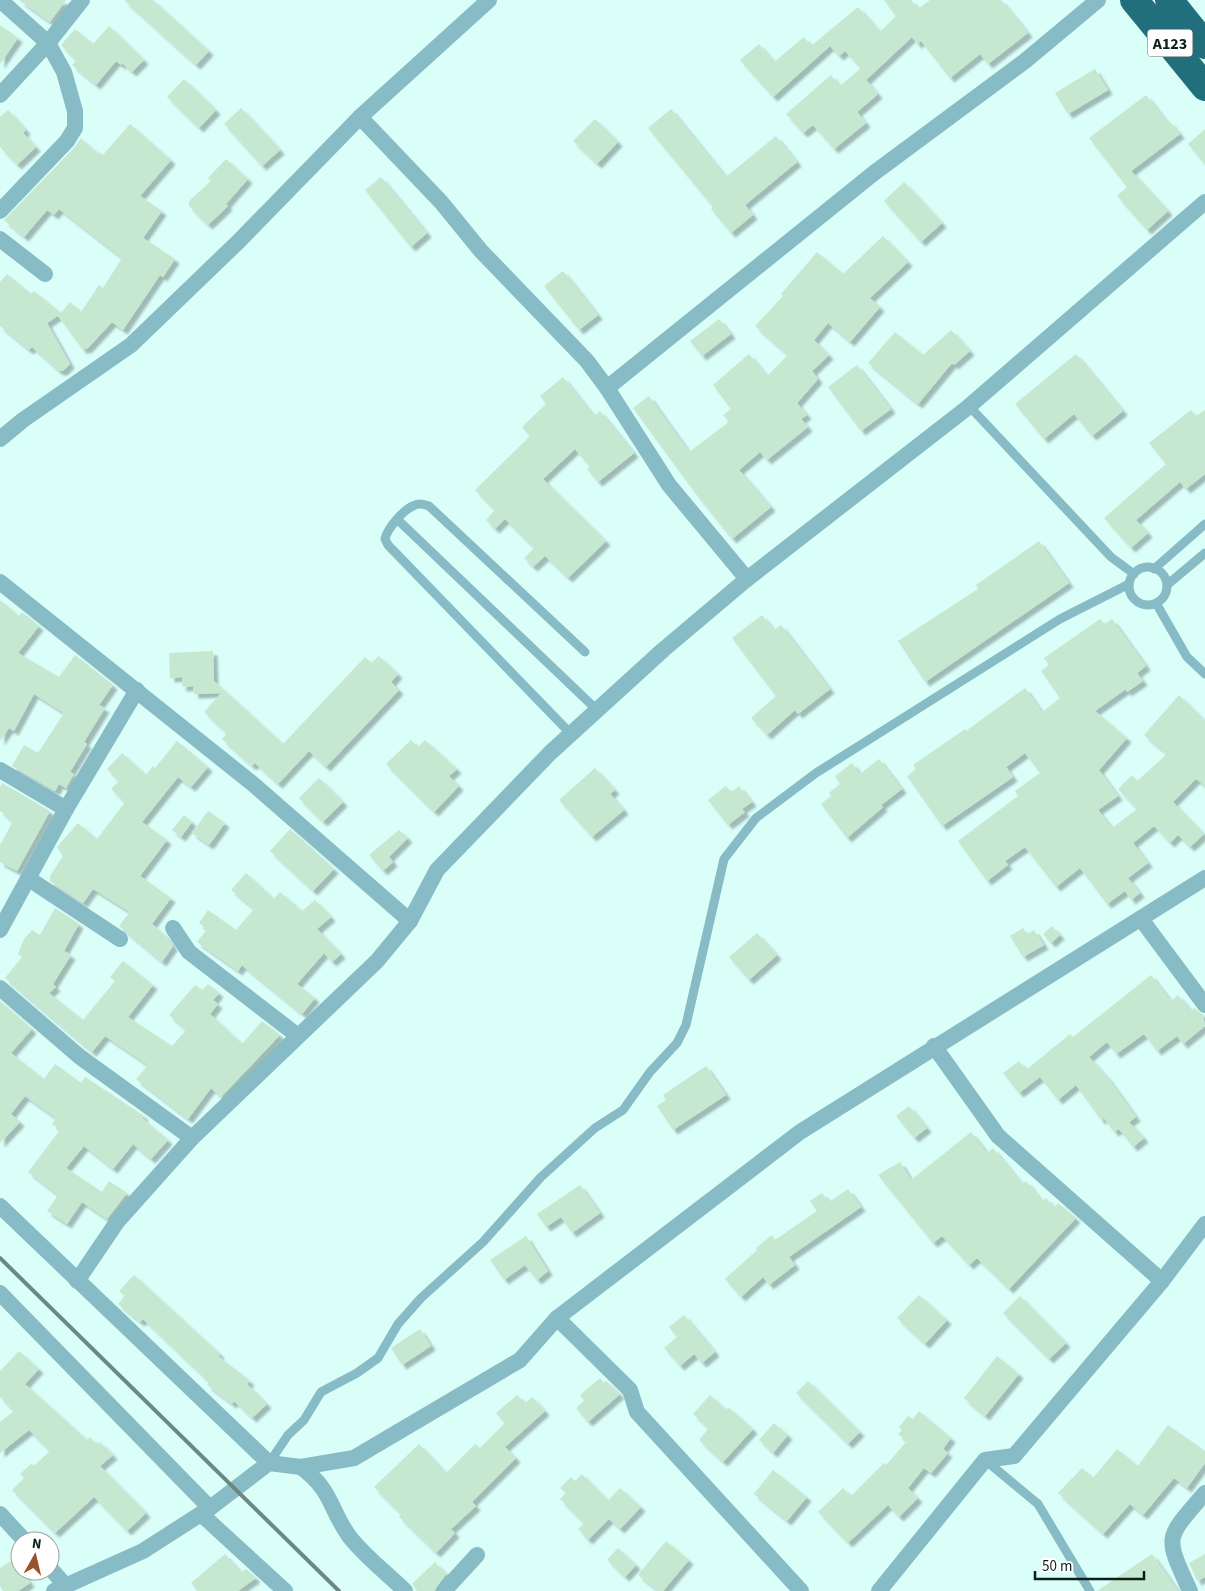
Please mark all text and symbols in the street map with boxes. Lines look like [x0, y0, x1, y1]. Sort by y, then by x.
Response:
road number: A123 [1148, 29, 1192, 56]
north arrow [10, 1531, 60, 1581]
text: N [31, 1534, 43, 1555]
scale bar [1035, 1548, 1144, 1580]
text: 50 m [1042, 1556, 1072, 1577]

